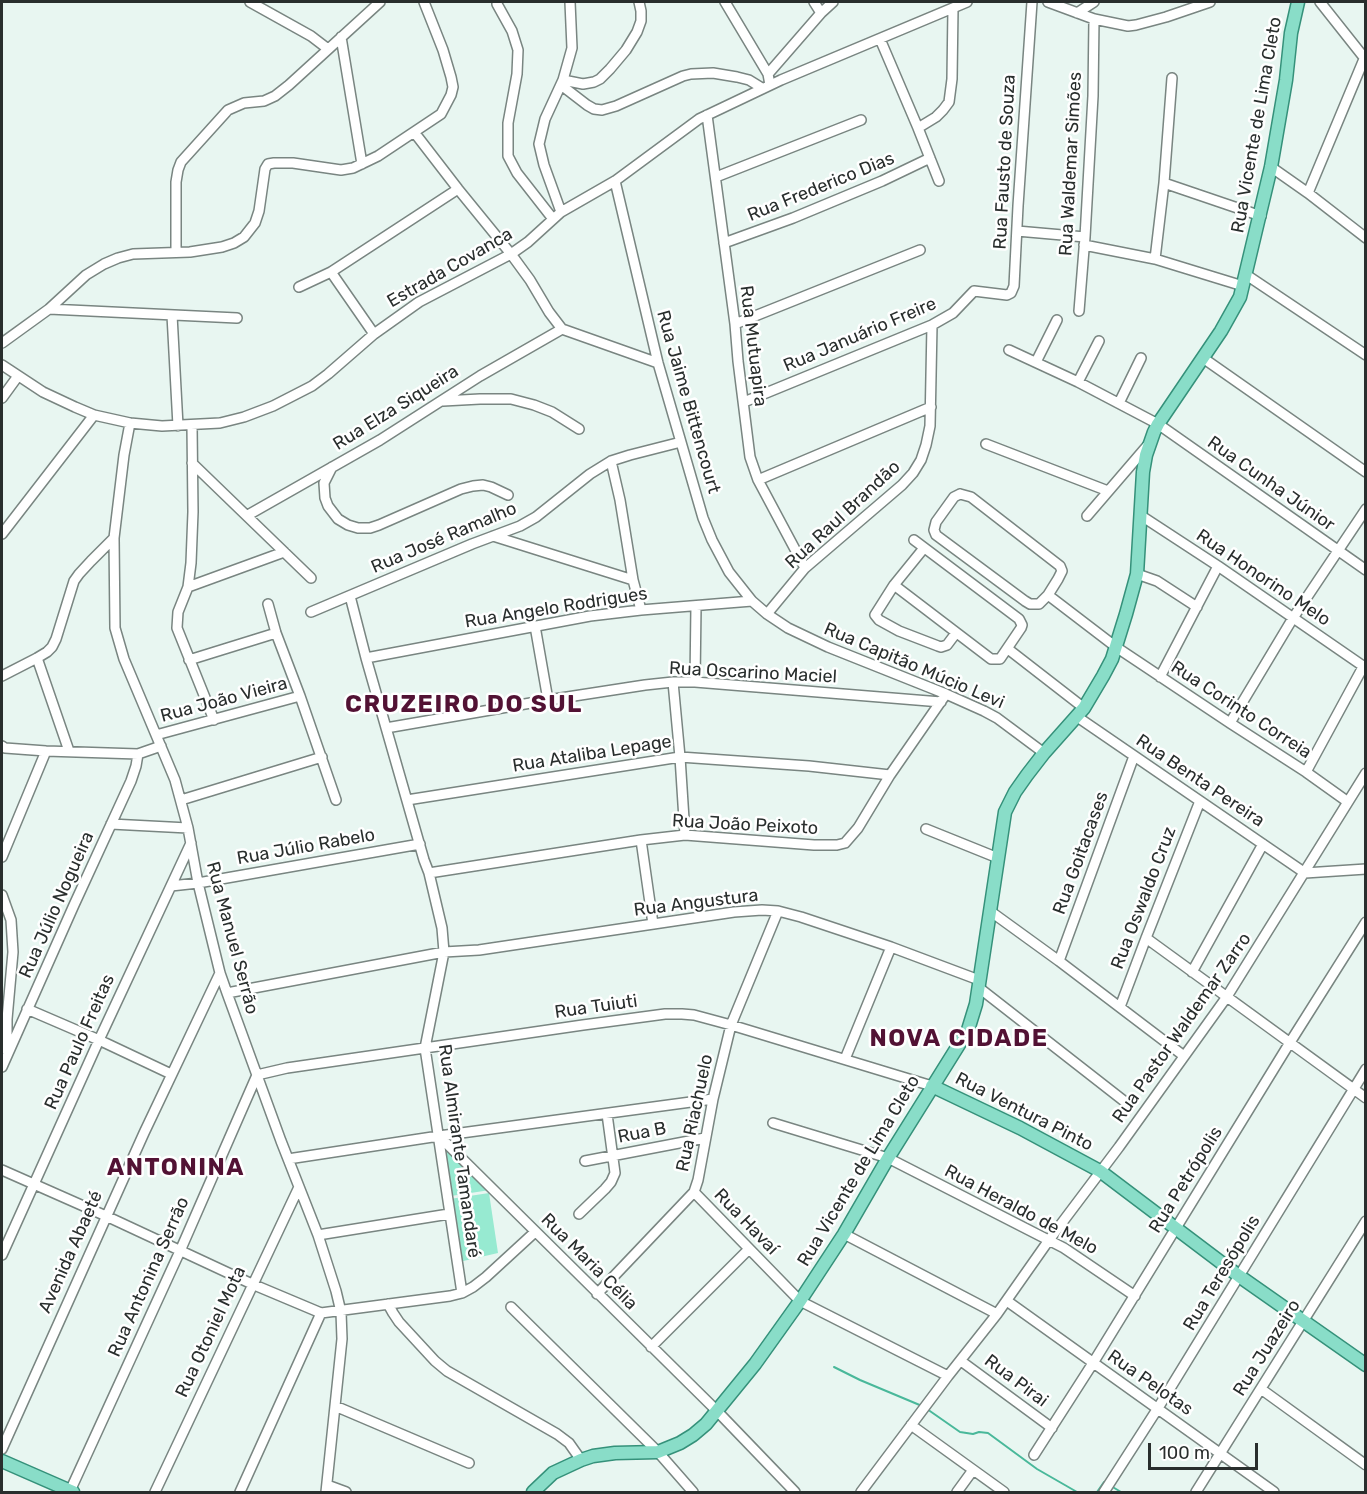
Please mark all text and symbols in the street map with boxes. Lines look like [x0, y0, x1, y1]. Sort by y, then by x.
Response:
street label: Rua Vicente de Lima Cleto [1227, 15, 1287, 235]
street label: Rua Waldemar Simões [1055, 71, 1087, 257]
street label: Rua Fausto de Souza [990, 74, 1020, 250]
street label: Rua Frederico Dias [744, 148, 898, 226]
street label: Estrada Covanca [383, 223, 517, 313]
street label: Rua Mutuapira [735, 284, 771, 408]
street label: Rua Januário Freire [780, 293, 940, 377]
street label: Rua Jaime Bittencourt [651, 308, 725, 496]
street label: Rua Elza Siqueira [329, 361, 463, 455]
street label: Rua Cunha Júnior [1203, 432, 1339, 536]
street label: Rua Raul Brandão [781, 456, 905, 574]
street label: Rua José Ramalho [368, 498, 520, 578]
street label: Rua Honorino Melo [1192, 525, 1334, 631]
street label: Rua Angelo Rodrigues [463, 583, 649, 633]
street label: Rua Capitão Múcio Levi [821, 618, 1007, 714]
street label: Rua Corinto Correia [1167, 656, 1315, 764]
street label: Rua Oscarino Maciel [669, 658, 837, 688]
street label: Rua João Vieira [158, 673, 290, 727]
district label: CRUZEIRO DO SUL [345, 691, 583, 719]
street label: Rua Benta Pereira [1132, 730, 1268, 832]
street label: Rua Ataliba Lepage [511, 731, 673, 777]
street label: Rua Goitacases [1049, 789, 1113, 917]
street label: Rua João Peixoto [671, 810, 819, 840]
street label: Rua Júlio Rabelo [235, 824, 377, 870]
street label: Rua Oswaldo Cruz [1107, 824, 1181, 972]
street label: Rua Júlio Nogueira [15, 828, 99, 982]
street label: Rua Manuel Serrão [201, 859, 263, 1017]
street label: Rua Angustura [633, 885, 759, 921]
street label: Rua Pastor Waldemar Zarro [1108, 929, 1256, 1127]
street label: Rua Paulo Freitas [40, 971, 120, 1113]
street label: Rua Tuiuti [553, 991, 639, 1023]
district label: NOVA CIDADE [869, 1025, 1049, 1053]
street label: Rua Almirante Tamandaré [433, 1043, 485, 1259]
street label: Rua Riachuelo [672, 1052, 718, 1174]
street label: Rua Ventura Pinto [952, 1068, 1096, 1156]
street label: Rua Vicente de Lima Cleto [793, 1072, 925, 1270]
street label: Rua B [616, 1118, 668, 1148]
street label: Rua Petrópolis [1145, 1123, 1227, 1237]
district label: ANTONINA [107, 1154, 245, 1182]
street label: Rua Heraldo de Melo [941, 1160, 1101, 1260]
street label: Rua Havaí [709, 1184, 783, 1260]
street label: Avenida Abaeté [34, 1188, 108, 1316]
street label: Rua Antonina Serrão [104, 1194, 194, 1360]
street label: Rua Maria Célia [536, 1209, 642, 1315]
street label: Rua Teresópolis [1179, 1211, 1265, 1335]
street label: Rua Otoniel Mota [171, 1263, 251, 1401]
street label: Rua Juazeiro [1229, 1296, 1305, 1400]
street label: Rua Pelotas [1103, 1346, 1197, 1420]
street label: Rua Pirai [980, 1350, 1052, 1412]
scale bar [1151, 1431, 1260, 1469]
text: 100 m [1159, 1442, 1210, 1464]

